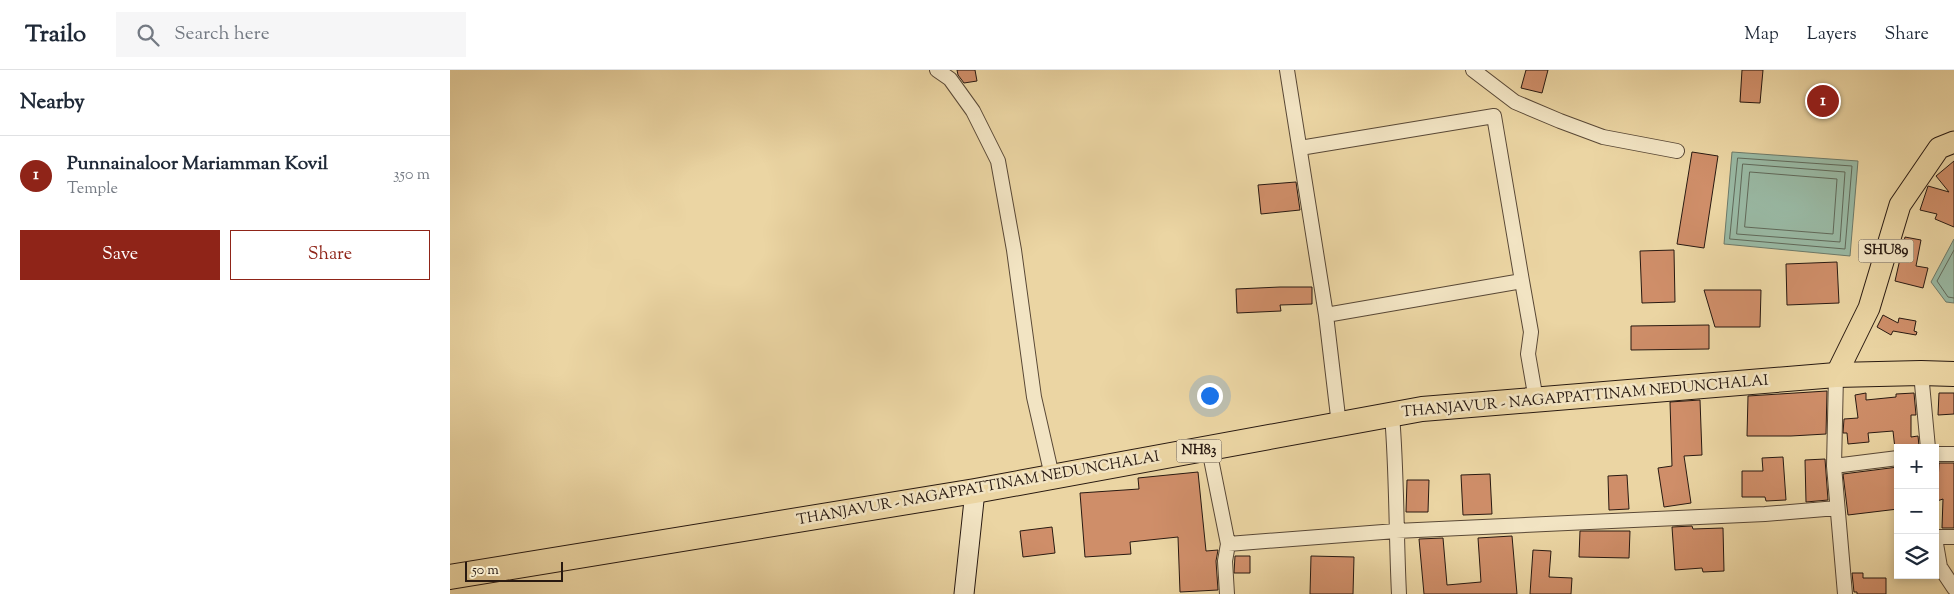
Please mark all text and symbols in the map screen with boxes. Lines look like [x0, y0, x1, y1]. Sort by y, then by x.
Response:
search box [116, 12, 466, 57]
text: Trailo [25, 18, 86, 52]
icon: search [134, 21, 162, 49]
text: Search here [174, 21, 270, 48]
text: Map [1744, 22, 1779, 48]
text: Layers [1807, 22, 1857, 48]
text: Share [1885, 22, 1929, 48]
pin: 1 [1807, 82, 1839, 120]
text: Nearby [20, 88, 85, 118]
text: Punnainaloor Mariamman Kovil [67, 151, 328, 178]
text: 1 [33, 164, 39, 187]
text: 350 m [393, 164, 430, 187]
text: Temple [67, 178, 118, 201]
button: Save [20, 230, 220, 280]
button: Share [230, 230, 430, 280]
road number: SHU89 [1858, 240, 1914, 262]
street label: THANJAVUR - NAGAPPATTINAM NEDUNCHALAI [1401, 370, 1769, 423]
your location [1197, 383, 1223, 409]
road number: NH83 [1176, 440, 1222, 462]
map controls [1894, 444, 1939, 579]
button: + [1894, 444, 1939, 489]
street label: THANJAVUR - NAGAPPATTINAM NEDUNCHALAI [795, 447, 1161, 531]
button: − [1894, 489, 1939, 534]
button: layers [1894, 534, 1939, 579]
scale bar [465, 559, 562, 582]
text: 50 m [472, 561, 499, 581]

